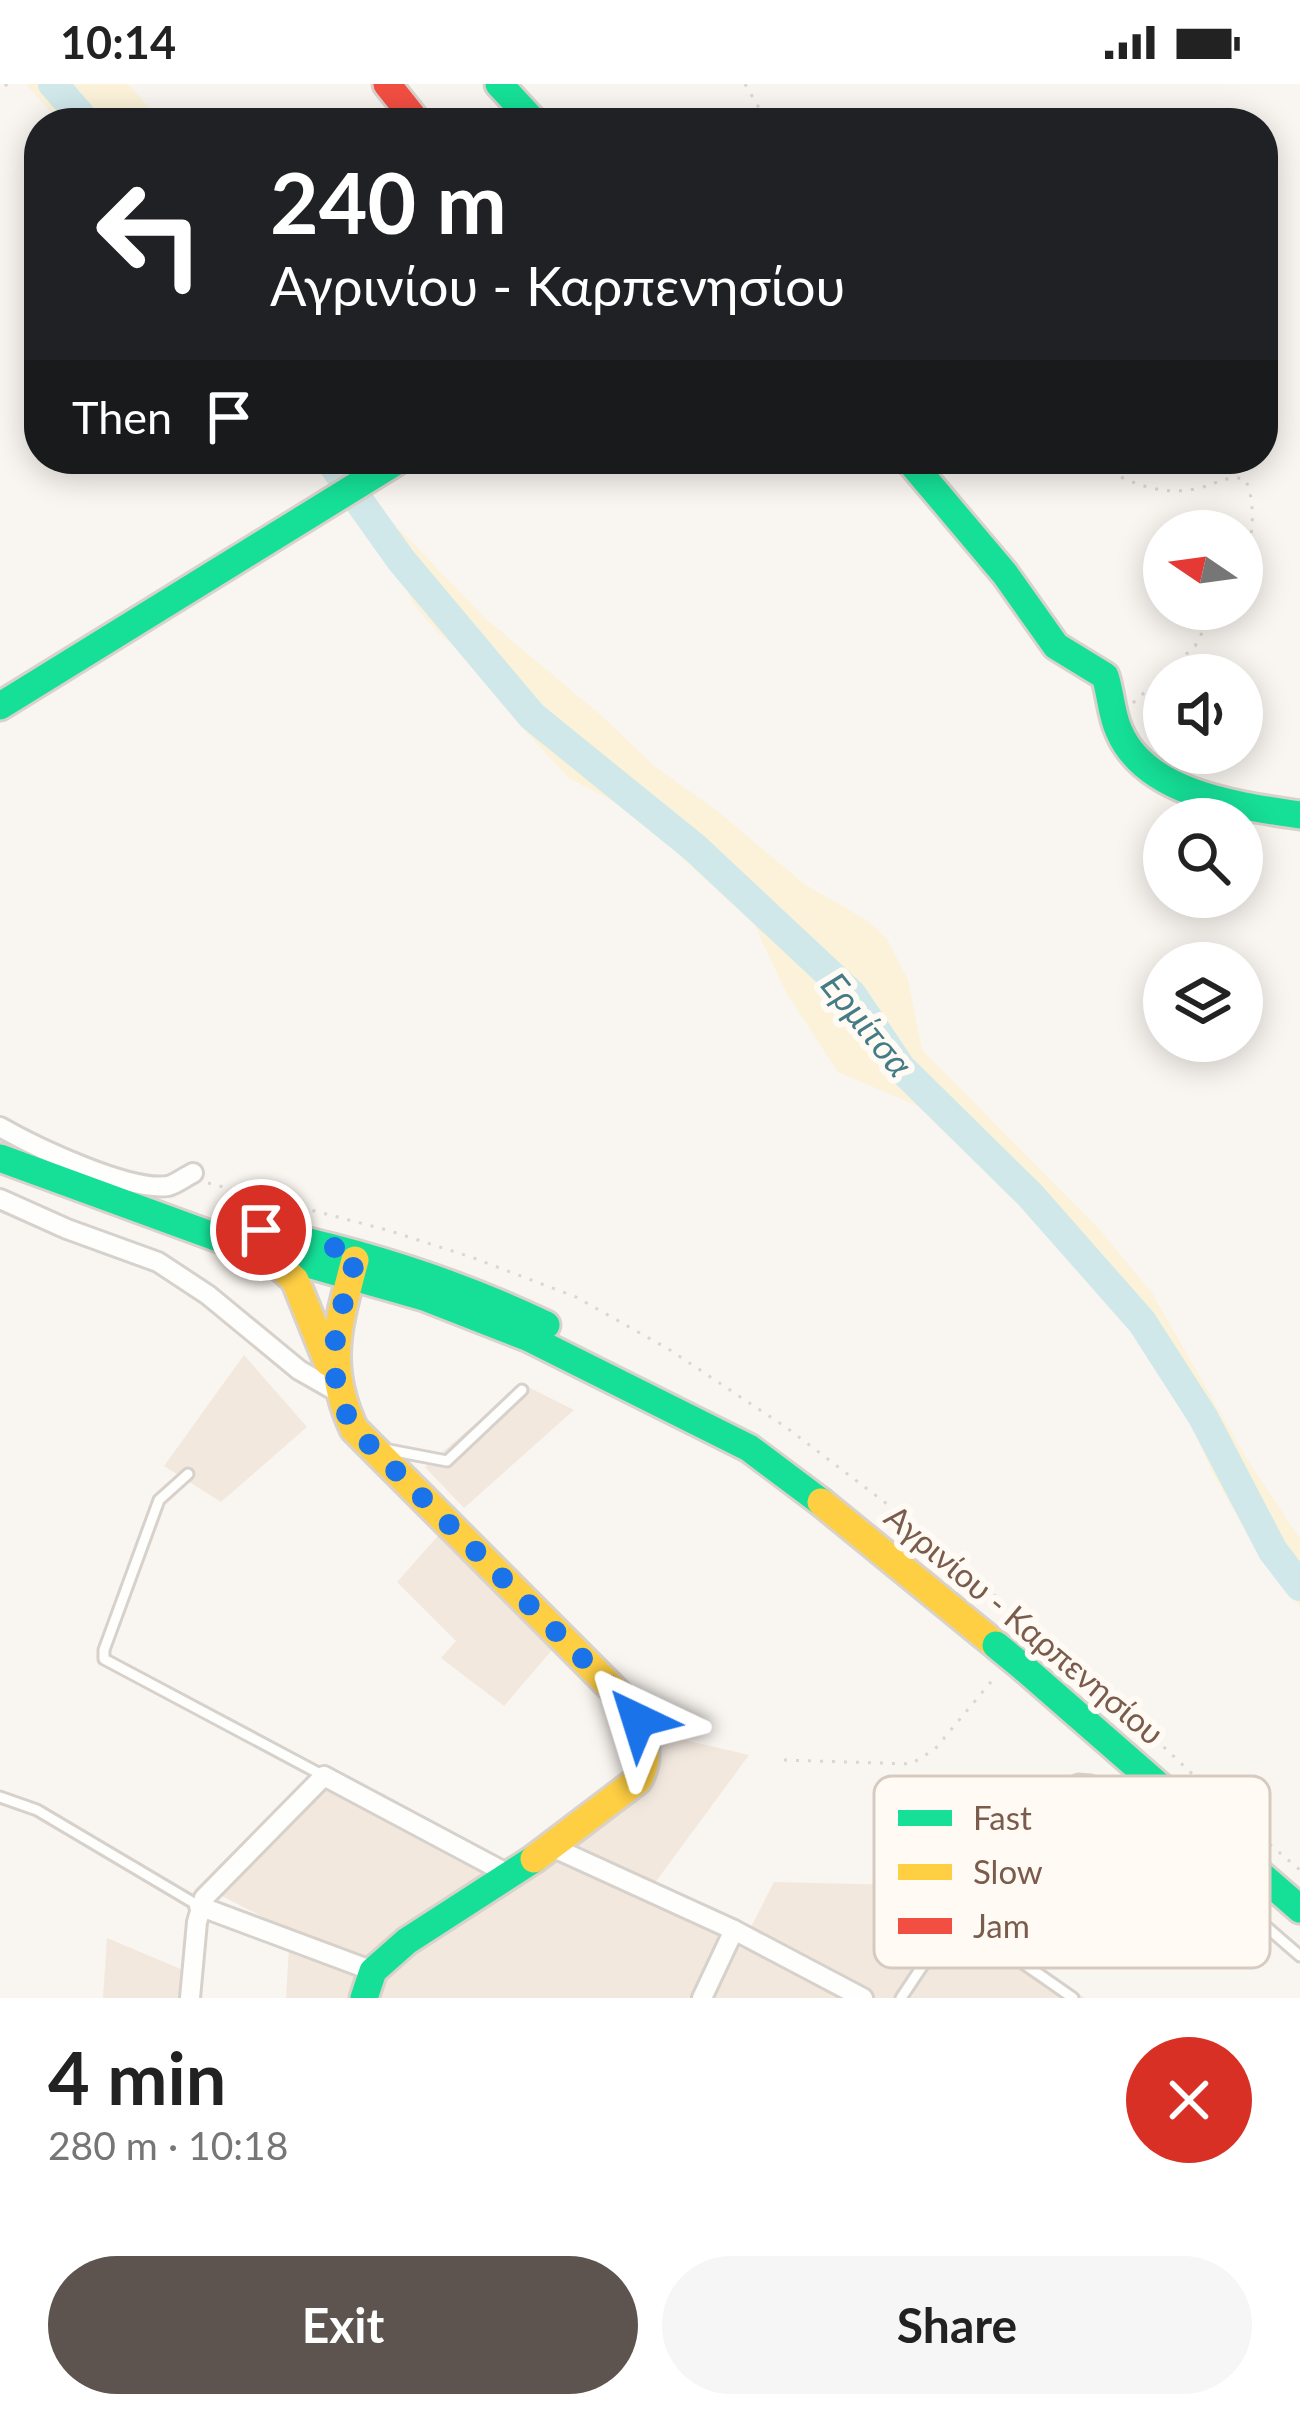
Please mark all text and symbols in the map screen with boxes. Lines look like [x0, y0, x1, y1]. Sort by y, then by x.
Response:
text: 10:14 [60, 15, 176, 69]
text: 240 m [270, 151, 507, 252]
icon: left [72, 156, 228, 312]
text: Αγρινίου - Καρπενησίου [270, 253, 845, 318]
icon: arrive [196, 384, 262, 450]
text: Then [72, 390, 172, 444]
north arrow [1143, 510, 1263, 630]
map controls [1143, 510, 1263, 1062]
button: sound [1143, 654, 1263, 774]
button: search [1143, 798, 1263, 918]
button: layers [1143, 942, 1263, 1062]
water label: Ερμίτσα [813, 963, 923, 1085]
pin [210, 1179, 312, 1281]
icon: arrive [228, 1197, 294, 1263]
street label: Αγρινίου - Καρπενησίου [877, 1496, 1173, 1752]
position arrow [575, 1657, 701, 1783]
legend [874, 1776, 1270, 1968]
text: Fast [973, 1797, 1032, 1837]
text: Slow [973, 1851, 1043, 1891]
text: Jam [973, 1905, 1030, 1945]
text: 4 min [48, 2034, 226, 2120]
button: close [1126, 2037, 1252, 2163]
text: 280 m · 10:18 [48, 2122, 288, 2168]
button: Exit [48, 2256, 638, 2394]
button: Share [662, 2256, 1252, 2394]

